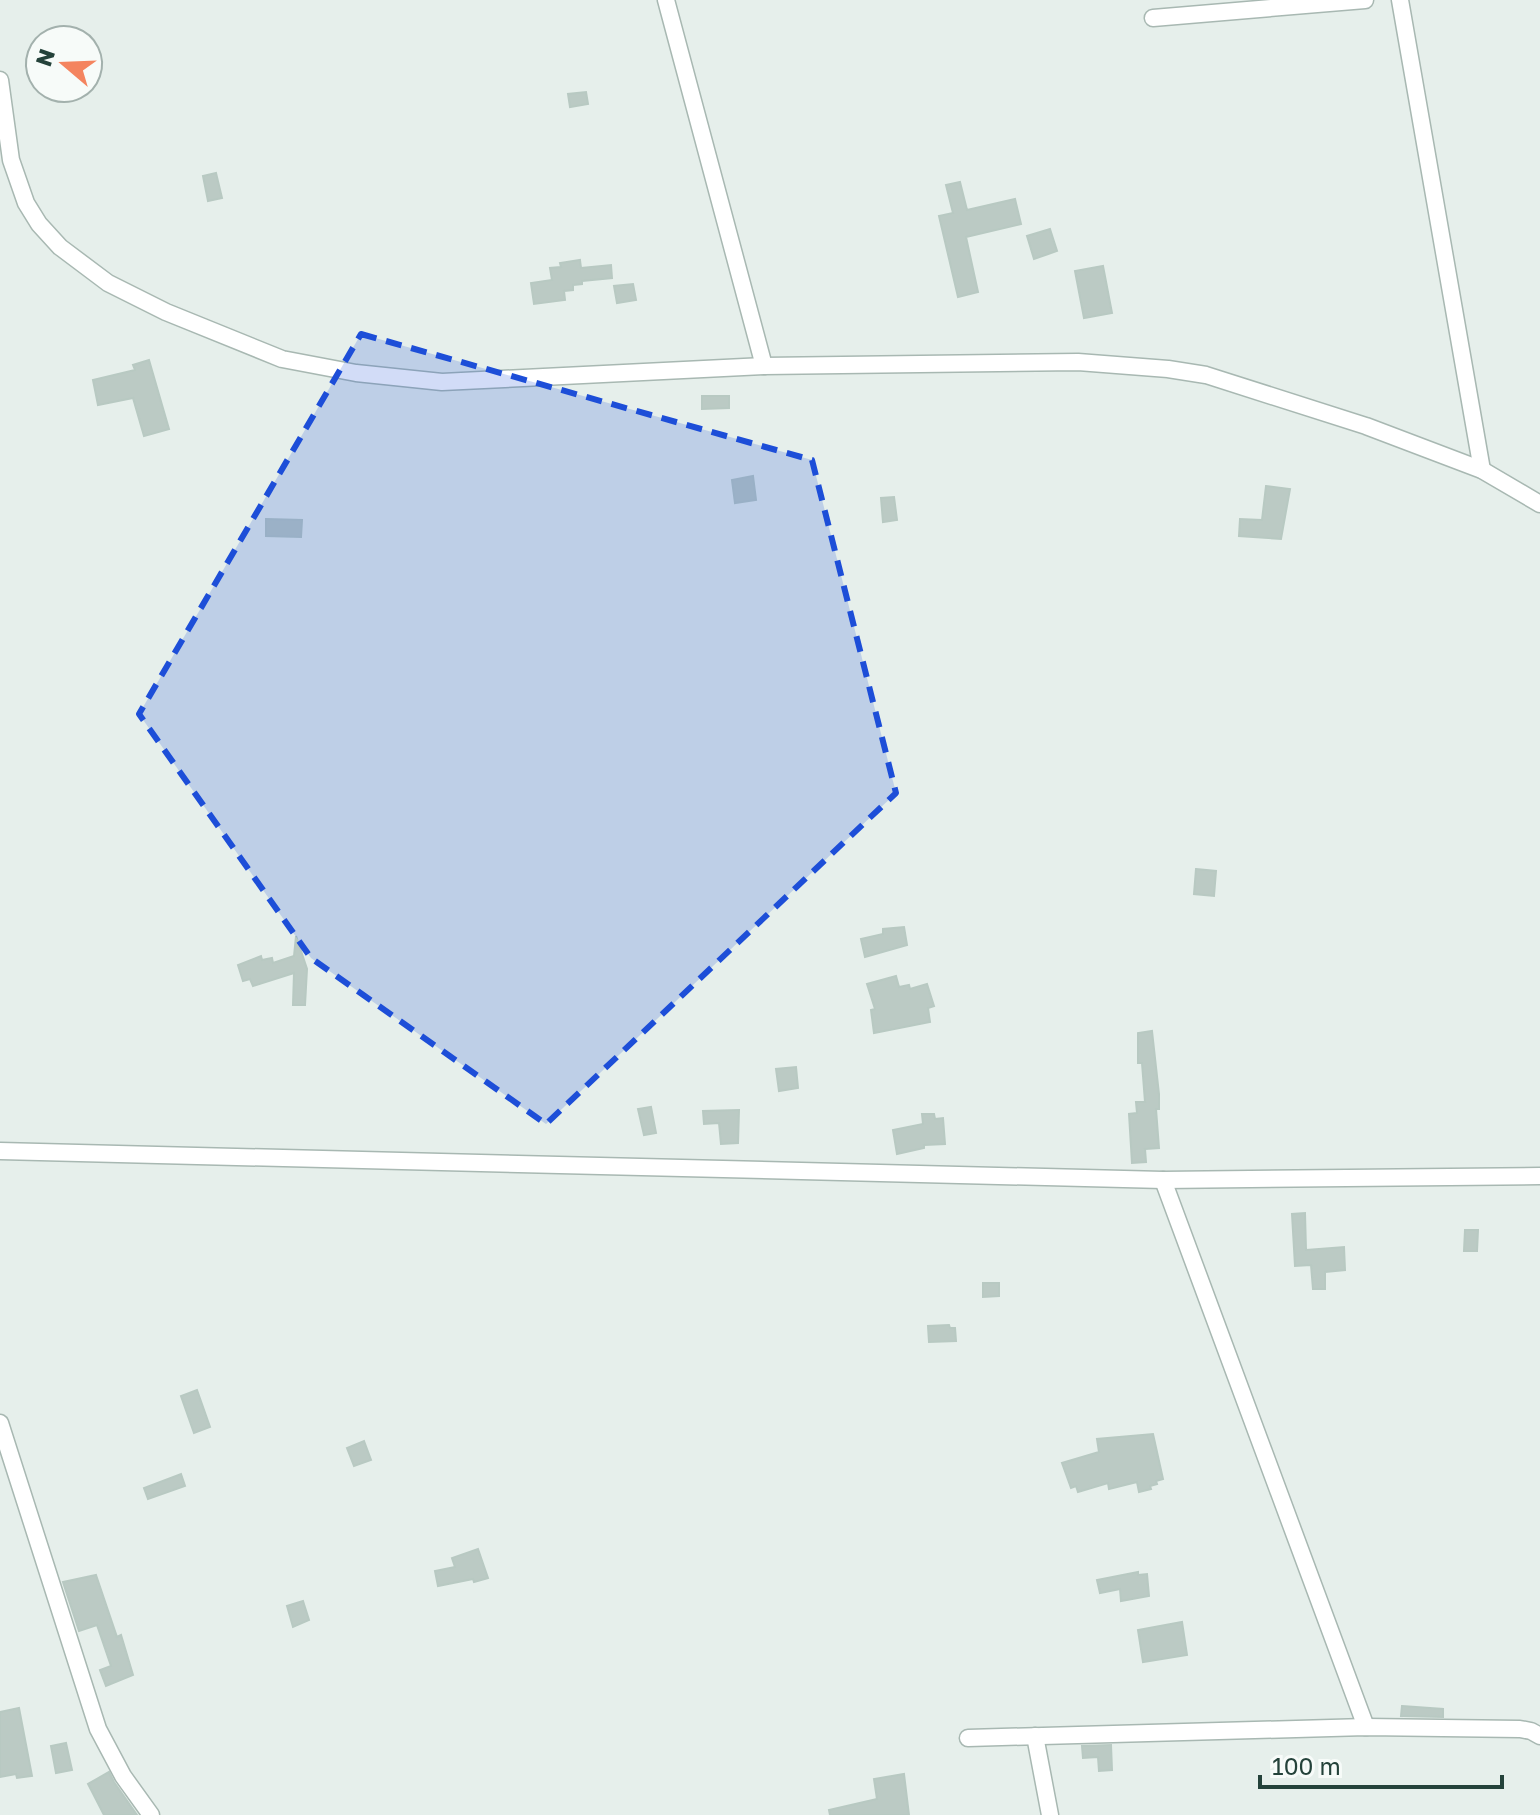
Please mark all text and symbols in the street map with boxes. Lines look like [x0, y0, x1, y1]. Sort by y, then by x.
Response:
north arrow [24, 24, 104, 104]
text: N [29, 45, 60, 70]
scale bar [1260, 1739, 1502, 1789]
text: 100 m [1272, 1751, 1341, 1780]

